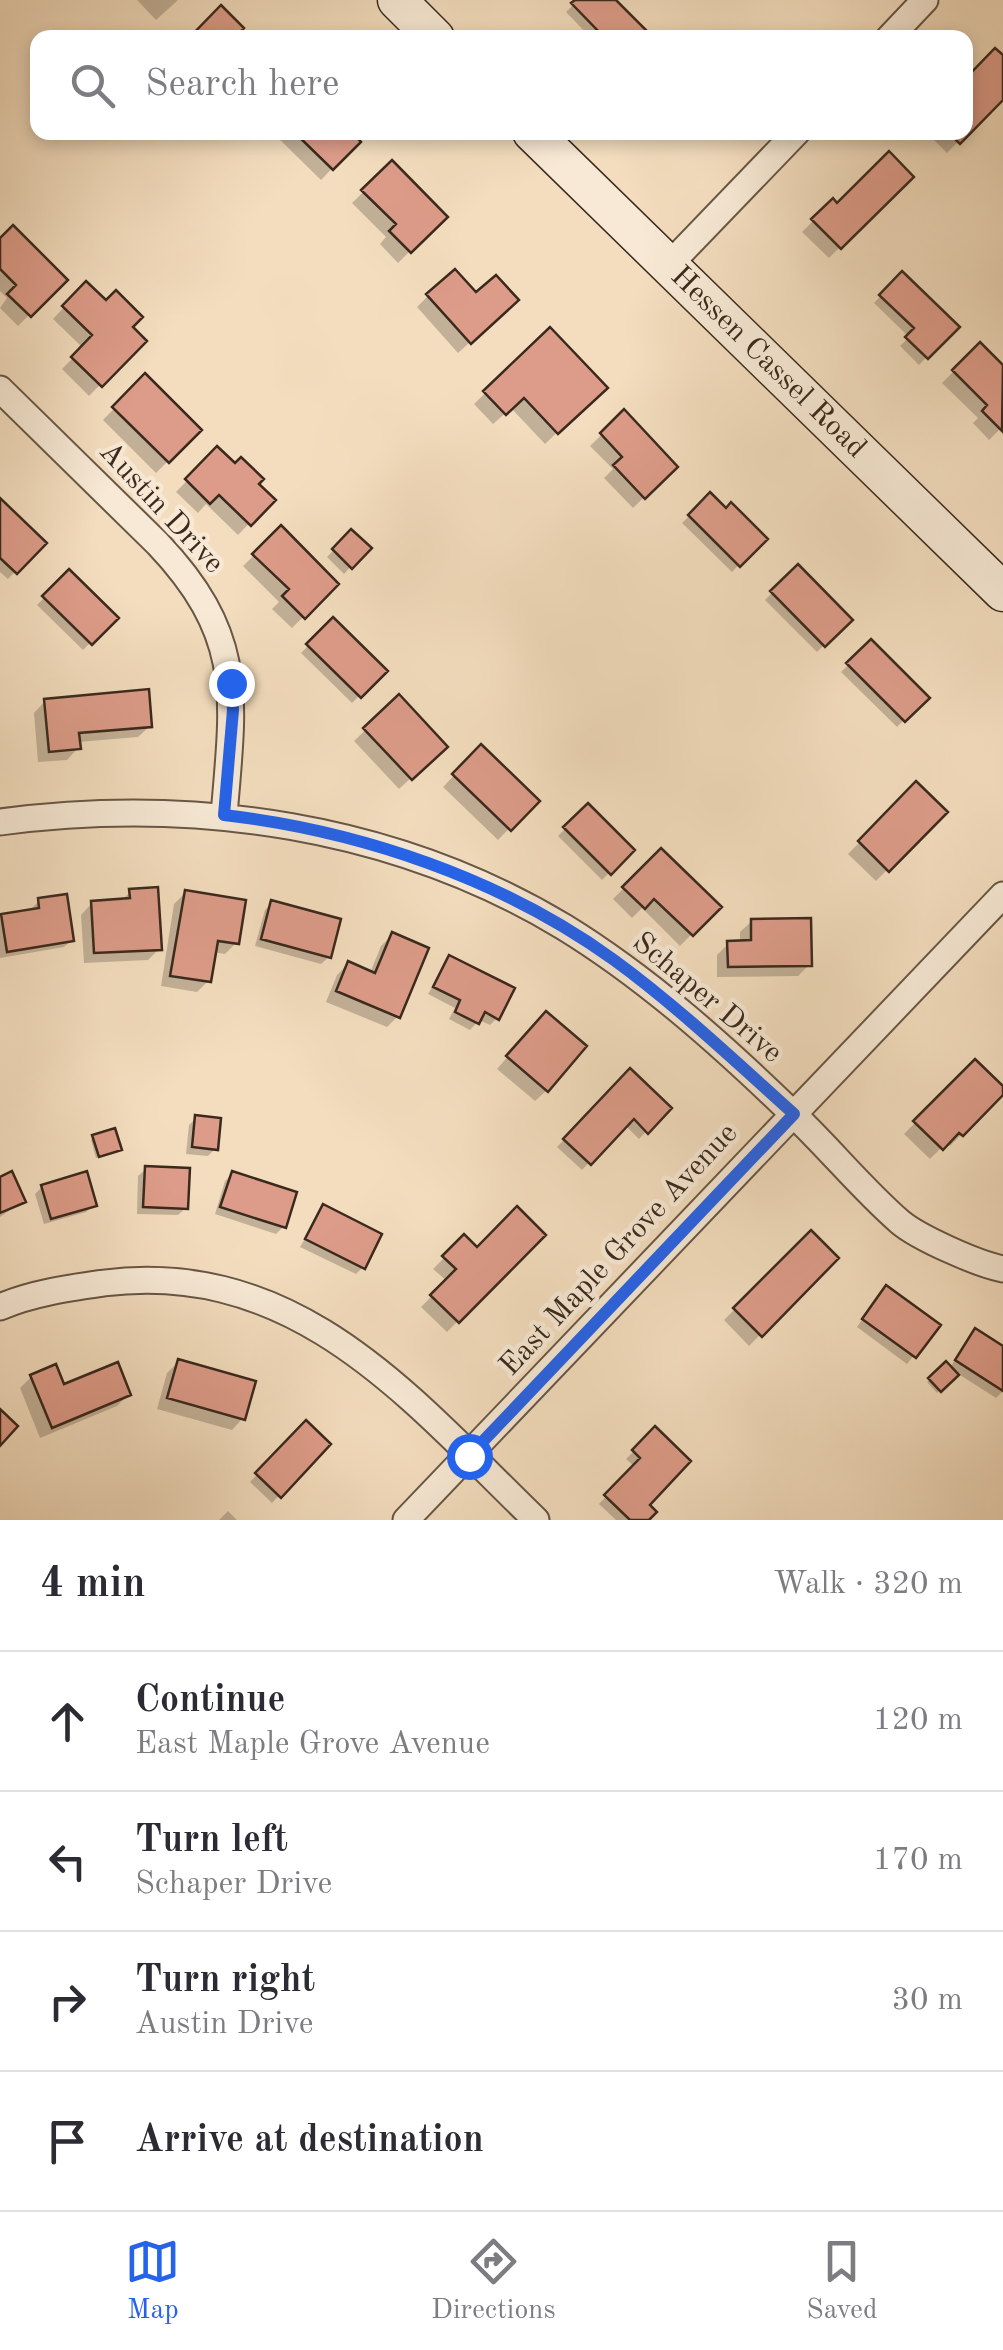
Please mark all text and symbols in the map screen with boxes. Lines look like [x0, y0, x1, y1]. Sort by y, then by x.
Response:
search box [30, 30, 973, 140]
icon: search [65, 58, 120, 113]
text: Search here [145, 66, 340, 104]
street label: Hessen Cassel Road [665, 261, 872, 464]
street label: Austin Drive [93, 437, 229, 579]
route end [209, 661, 255, 707]
street label: Schaper Drive [627, 927, 787, 1069]
street label: East Maple Grove Avenue [495, 1118, 743, 1382]
route start [447, 1434, 493, 1480]
text: 4 min [40, 1564, 146, 1606]
text: Walk · 320 m [773, 1569, 963, 1601]
text: Continue [135, 1682, 285, 1720]
icon: ahead [40, 1694, 95, 1749]
text: 120 m [873, 1705, 963, 1737]
text: East Maple Grove Avenue [135, 1729, 490, 1761]
text: Turn left [135, 1822, 288, 1860]
icon: left [40, 1834, 95, 1889]
text: 170 m [873, 1845, 963, 1877]
text: Schaper Drive [135, 1869, 332, 1901]
text: Turn right [135, 1962, 315, 2000]
icon: right [40, 1974, 95, 2029]
text: 30 m [892, 1985, 963, 2017]
text: Austin Drive [135, 2009, 313, 2041]
icon: arrive [40, 2114, 95, 2169]
text: Arrive at destination [135, 2122, 484, 2160]
tab: Map [125, 2234, 180, 2329]
tab: Directions [431, 2234, 556, 2329]
tab: Saved [806, 2234, 878, 2329]

